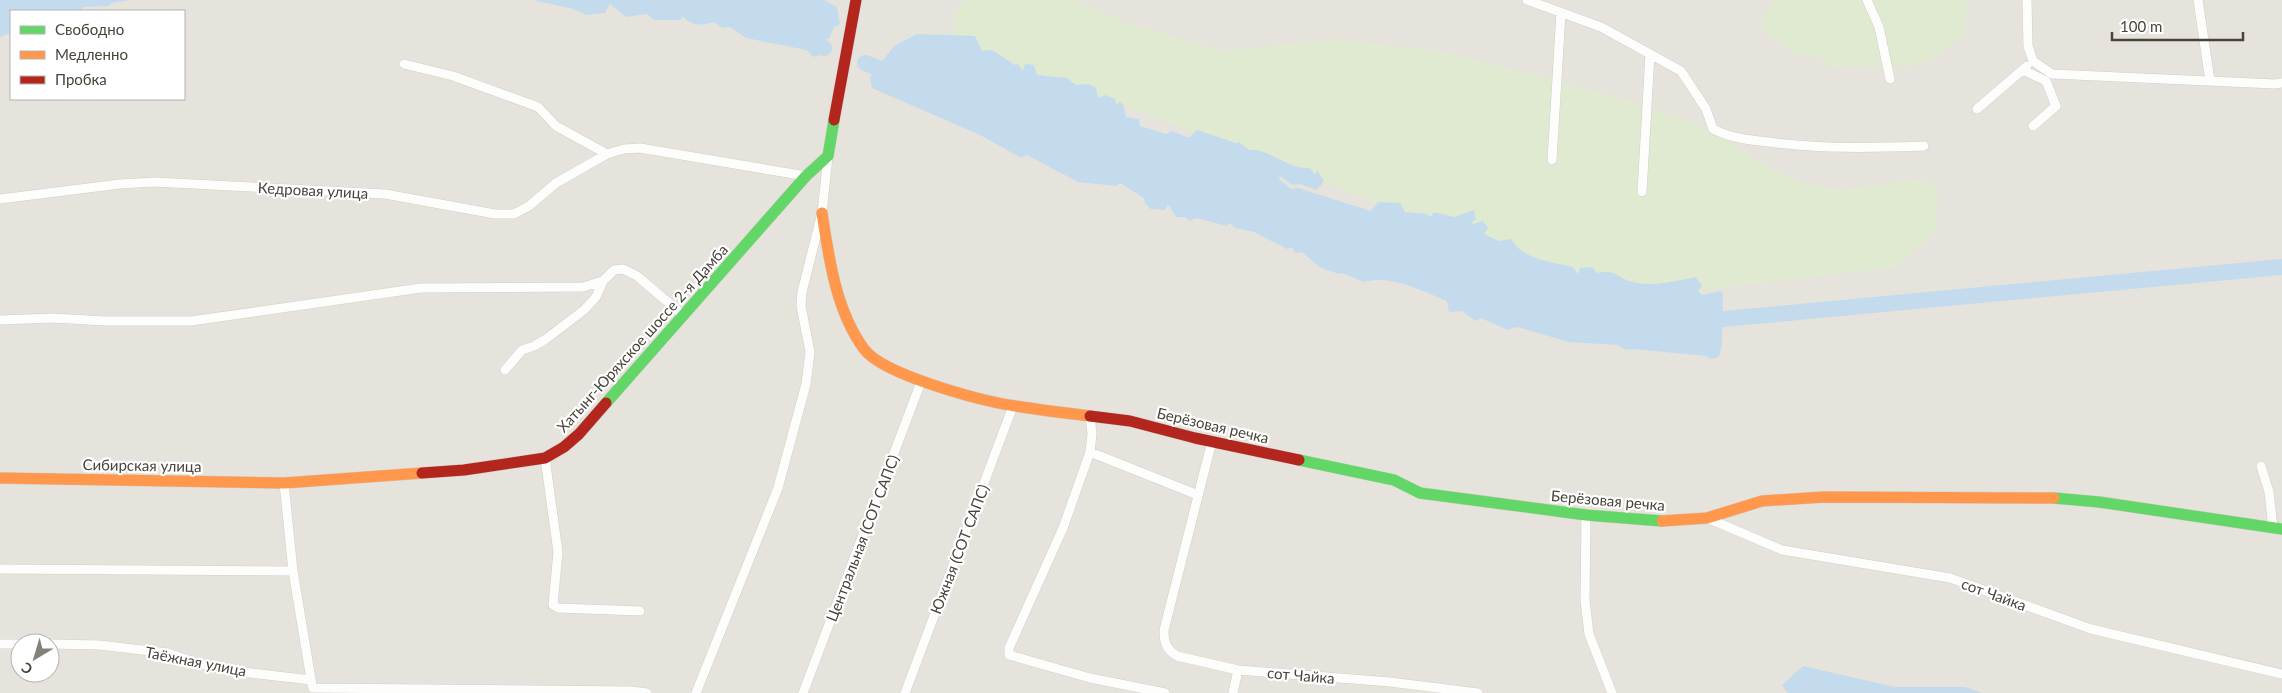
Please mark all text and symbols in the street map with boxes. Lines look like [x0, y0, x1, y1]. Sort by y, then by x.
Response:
legend [10, 10, 185, 100]
scale bar [2112, 10, 2243, 42]
text: 100 m [2120, 17, 2162, 35]
text: Свободно [55, 20, 124, 38]
text: Медленно [55, 45, 128, 63]
text: Пробка [55, 70, 107, 88]
street label: Кедровая улица [257, 178, 369, 202]
street label: Хатынг-Юряхское шоссе 2-я Дамба [553, 240, 731, 436]
street label: Берёзовая речка [1155, 403, 1271, 447]
street label: Центральная (СОТ САПС) [822, 452, 902, 624]
street label: Сибирская улица [82, 455, 202, 475]
street label: Южная (СОТ САПС) [926, 482, 992, 616]
street label: Берёзовая речка [1550, 486, 1666, 514]
street label: сот Чайка [1959, 574, 2029, 614]
north arrow [10, 633, 60, 683]
street label: Таёжная улица [144, 642, 248, 680]
text: С [17, 659, 36, 678]
street label: сот Чайка [1267, 663, 1335, 687]

